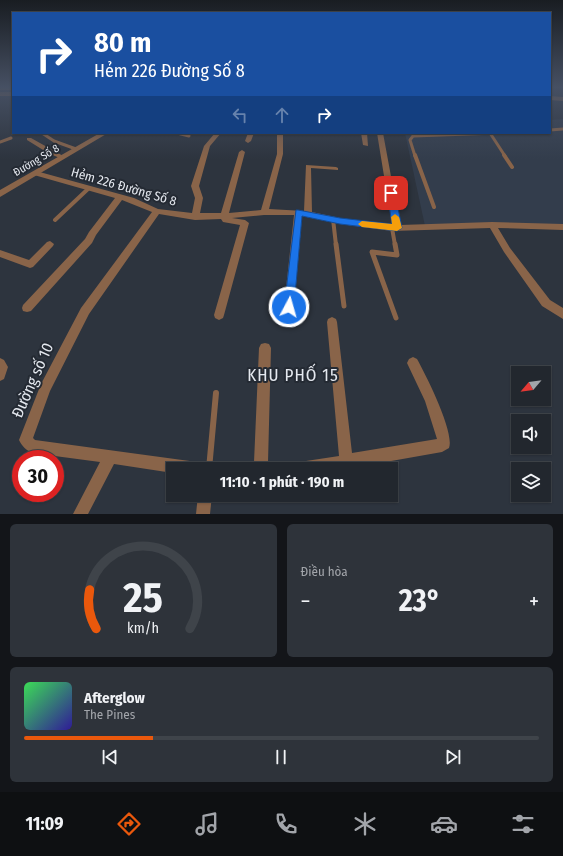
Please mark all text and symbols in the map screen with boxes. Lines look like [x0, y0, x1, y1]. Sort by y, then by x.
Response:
text: 80 m [94, 26, 151, 59]
icon: right [28, 28, 80, 80]
text: Hẻm 226 Đường Số 8 [94, 60, 245, 82]
icon: left [229, 104, 251, 126]
icon: ahead [271, 104, 293, 126]
icon: right [313, 104, 335, 126]
street label: Đường Số 8 [11, 141, 62, 179]
street label: Hẻm 226 Đường Số 8 [69, 164, 178, 209]
pin [374, 176, 408, 210]
icon: arrive [380, 182, 402, 204]
position arrow [268, 286, 310, 328]
street label: Đường số 10 [7, 339, 57, 421]
district label: KHU PHỐ 15 [247, 363, 339, 386]
north arrow [511, 366, 551, 406]
map controls [511, 366, 551, 502]
button: sound [511, 414, 551, 454]
speed limit sign: 30 [12, 450, 64, 502]
button: layers [511, 462, 551, 502]
text: 11:10 · 1 phút · 190 m [220, 473, 344, 491]
text: Điều hòa [301, 564, 348, 579]
text: 25 [122, 572, 163, 622]
text: 23° [399, 583, 441, 619]
text: − [301, 588, 310, 615]
text: + [529, 588, 539, 615]
text: km/h [127, 619, 159, 636]
text: Afterglow [84, 689, 145, 707]
text: The Pines [84, 707, 135, 722]
icon: previous [99, 746, 121, 768]
icon: pause [270, 746, 292, 768]
icon: next [442, 746, 464, 768]
icon: directions [115, 810, 143, 838]
icon: music [193, 810, 221, 838]
icon: phone [272, 810, 300, 838]
icon: climate [351, 810, 379, 838]
icon: car [430, 810, 458, 838]
icon: filters [509, 810, 537, 838]
text: 11:09 [25, 813, 64, 835]

